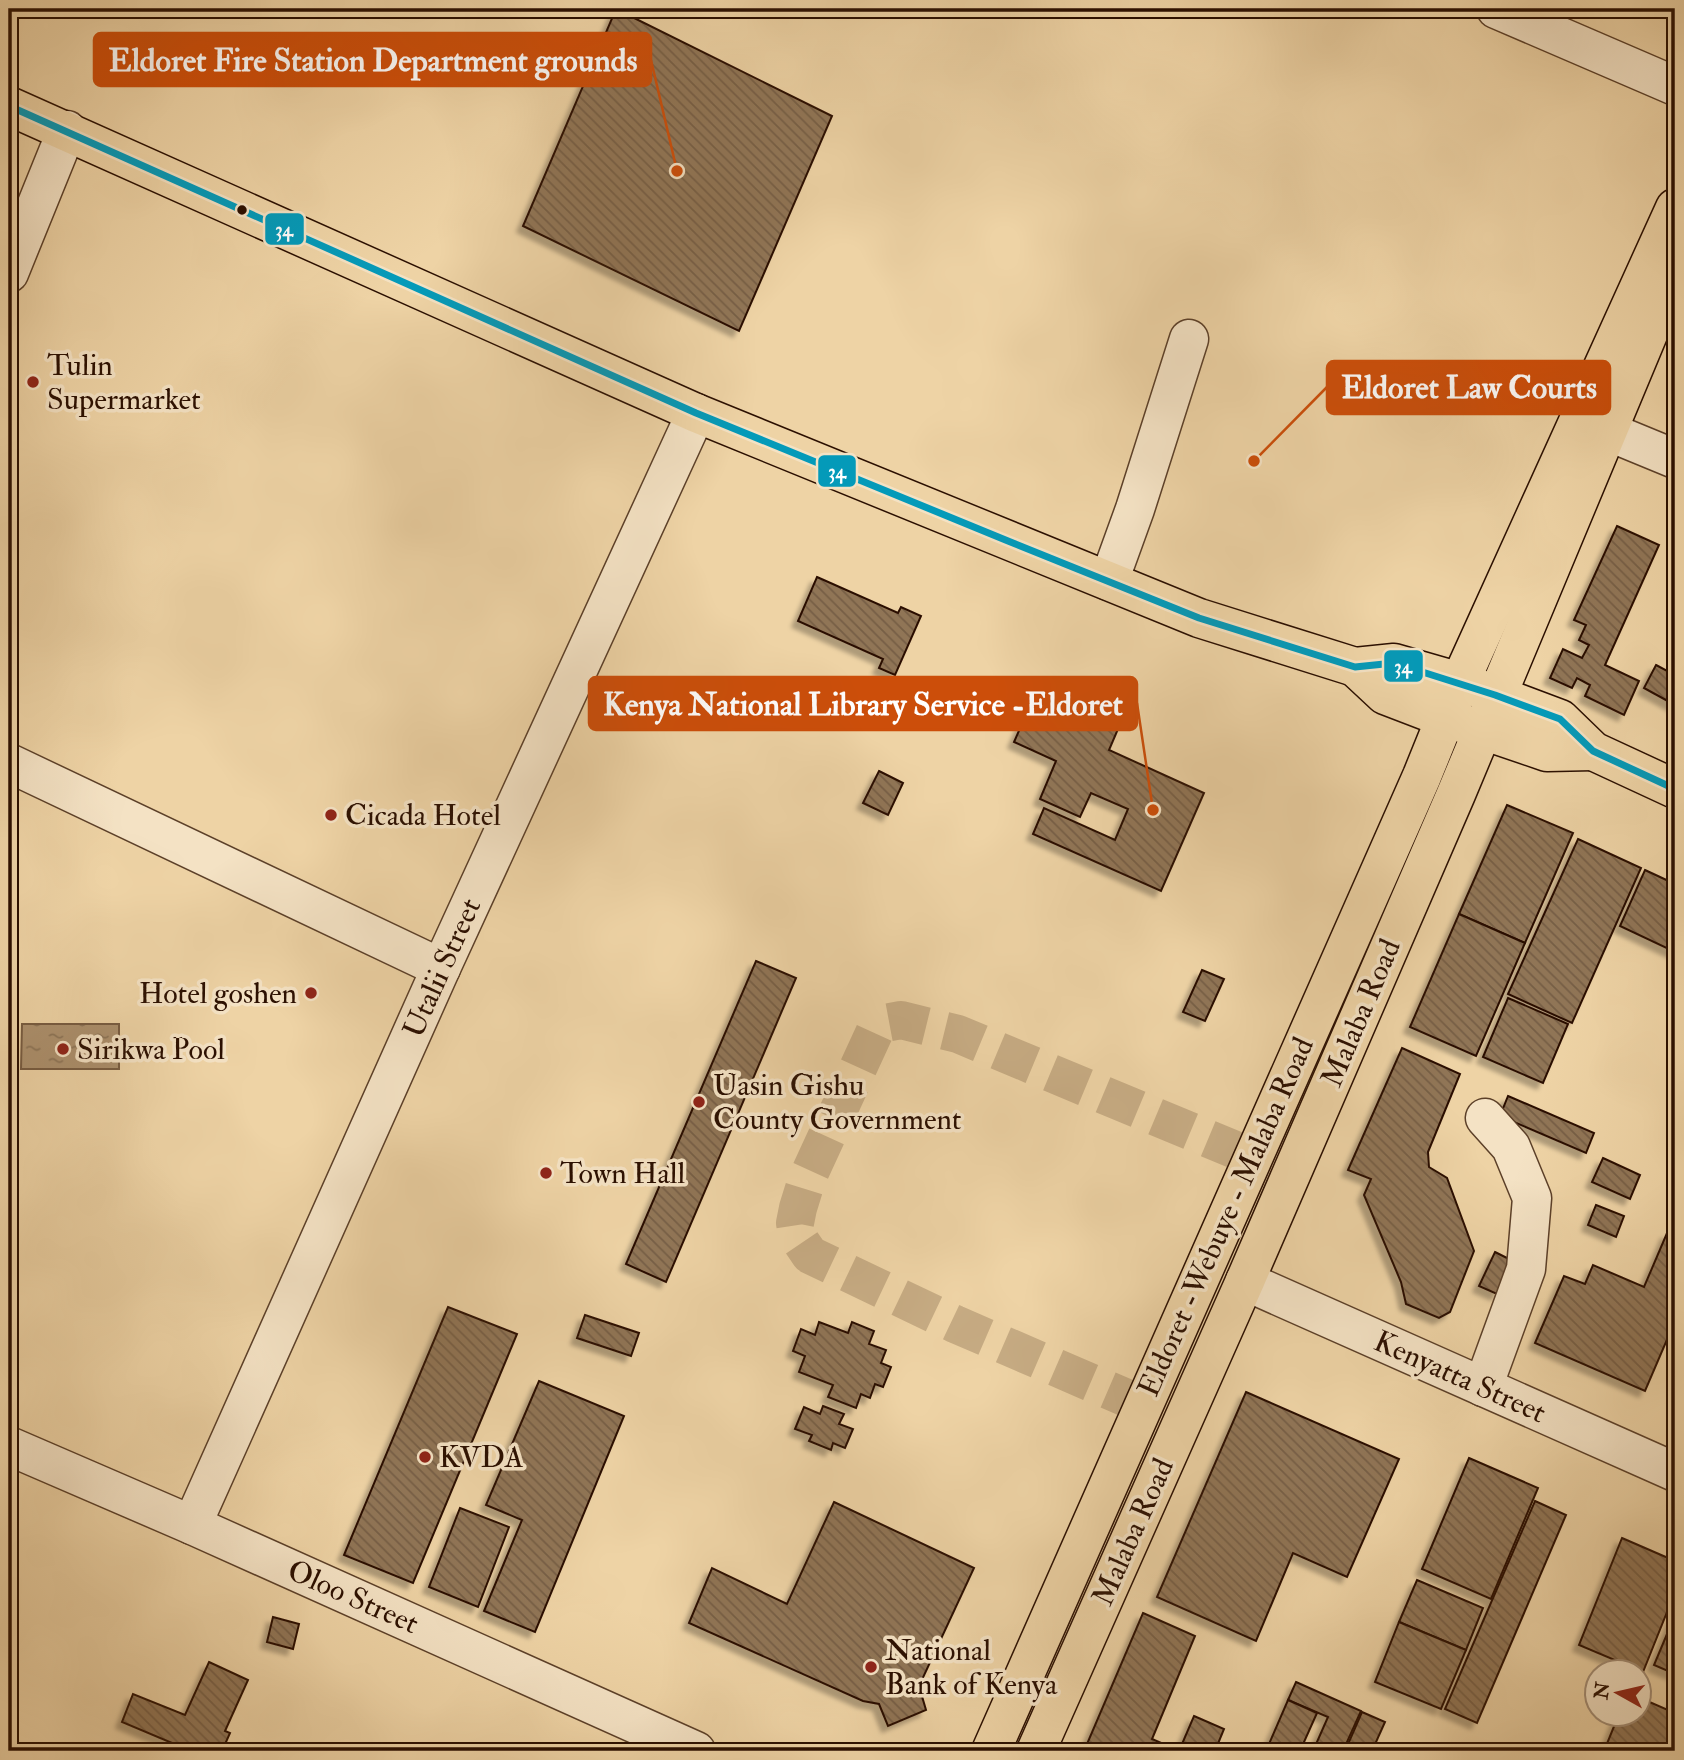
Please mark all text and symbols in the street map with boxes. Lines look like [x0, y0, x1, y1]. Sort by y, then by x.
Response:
callout: Eldoret Fire Station Department grounds [94, 33, 651, 86]
text: Eldoret Fire Station Department grounds [109, 41, 637, 81]
unlabelled marker [235, 203, 249, 217]
line badge: 34 [264, 212, 305, 246]
text: 34 [275, 218, 294, 242]
place label: Tulin Supermarket [47, 347, 201, 418]
callout: Eldoret Law Courts [1327, 361, 1610, 414]
text: Eldoret Law Courts [1341, 368, 1597, 408]
marker: Tulin Supermarket [25, 374, 41, 390]
line badge: 34 [817, 454, 857, 488]
text: 34 [828, 460, 847, 484]
line badge: 34 [1383, 649, 1424, 683]
text: 34 [1394, 655, 1413, 679]
callout: Kenya National Library Service -Eldoret [589, 677, 1137, 730]
text: Kenya National Library Service -Eldoret [603, 685, 1124, 725]
place label: Cicada Hotel [345, 797, 501, 834]
marker: Cicada Hotel [323, 807, 339, 823]
street label: Utalii Street [395, 892, 489, 1044]
street label: Malaba Road [1313, 933, 1409, 1093]
place label: Hotel goshen [139, 975, 297, 1012]
marker: Hotel goshen [303, 985, 319, 1001]
place label: Sirikwa Pool [77, 1031, 225, 1068]
street label: Eldoret -Webuye - Malaba Road [1130, 1031, 1322, 1402]
marker: Sirikwa Pool [55, 1041, 71, 1057]
place label: Uasin Gishu County Government [713, 1067, 962, 1138]
marker: Uasin Gishu County Government [691, 1094, 707, 1110]
place label: Town Hall [560, 1155, 686, 1192]
marker: Town Hall [538, 1165, 554, 1181]
street label: Kenyatta Street [1368, 1323, 1552, 1431]
place label: KVDA [439, 1439, 524, 1476]
marker: KVDA [417, 1449, 433, 1465]
street label: Malaba Road [1084, 1452, 1182, 1611]
street label: Oloo Street [282, 1552, 424, 1642]
place label: National Bank of Kenya [885, 1632, 1058, 1703]
north arrow [1582, 1658, 1652, 1728]
marker: National Bank of Kenya [863, 1659, 879, 1675]
text: N [1589, 1680, 1615, 1702]

